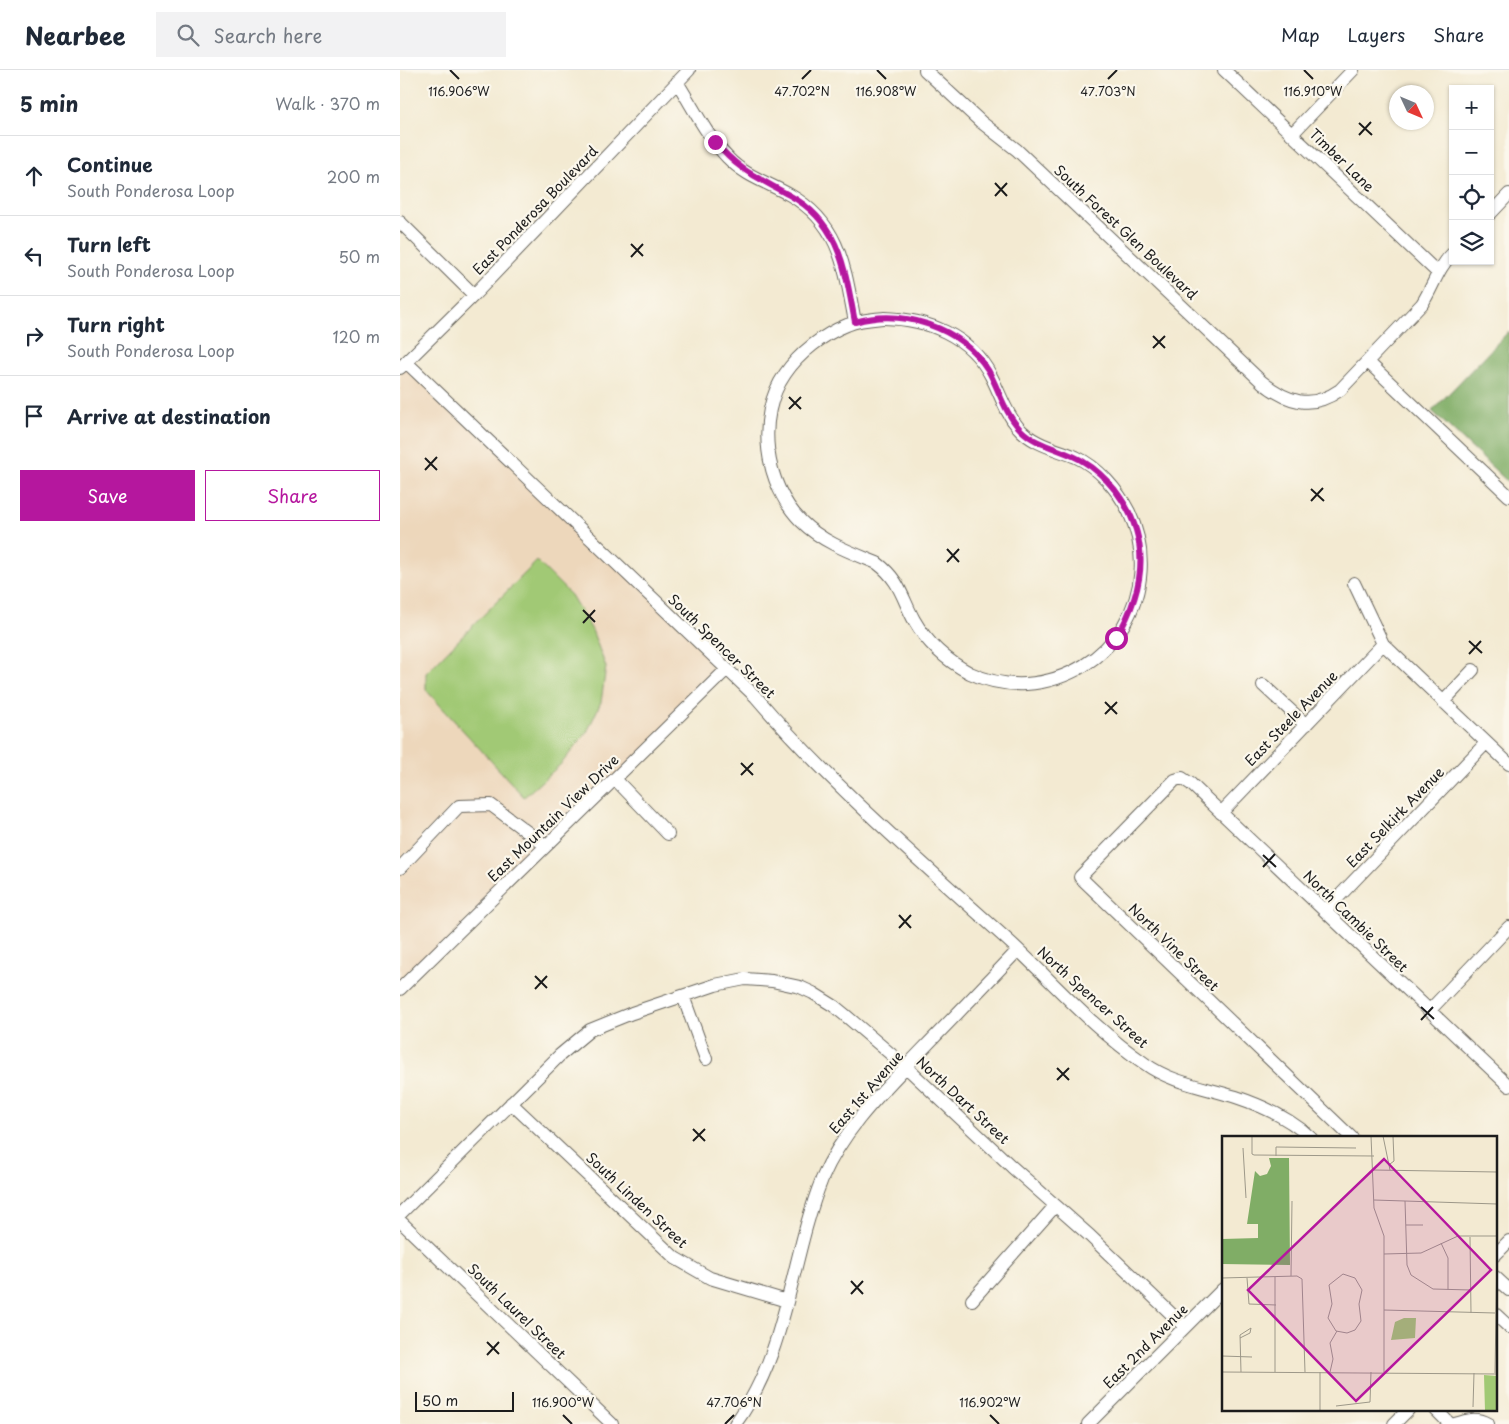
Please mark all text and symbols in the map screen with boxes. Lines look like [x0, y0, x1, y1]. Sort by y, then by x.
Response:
search box [156, 12, 506, 57]
text: Nearbee [25, 17, 126, 53]
icon: search [174, 21, 202, 49]
text: Search here [214, 21, 322, 49]
text: Map [1281, 21, 1320, 48]
text: Layers [1348, 21, 1405, 48]
text: Share [1433, 21, 1484, 48]
text: 116.906°W [428, 82, 490, 100]
text: 47.702°N [774, 82, 830, 100]
text: 116.908°W [856, 82, 917, 100]
text: 47.703°N [1080, 82, 1136, 100]
text: 116.910°W [1284, 82, 1343, 100]
north arrow [1389, 85, 1434, 130]
map controls [1449, 85, 1494, 265]
button: + [1449, 85, 1494, 130]
text: 5 min [20, 87, 78, 119]
text: Walk · 370 m [275, 91, 380, 115]
street label: Timber Lane [1305, 123, 1379, 197]
button: − [1449, 130, 1494, 175]
route end [704, 131, 727, 154]
street label: East Ponderosa Boulevard [468, 140, 603, 279]
text: Continue [67, 150, 153, 178]
street label: South Forest Glen Boulevard [1050, 160, 1203, 305]
icon: ahead [20, 162, 48, 190]
text: 200 m [327, 164, 380, 188]
button: locate [1449, 175, 1494, 220]
text: South Ponderosa Loop [67, 178, 235, 202]
button: layers [1449, 220, 1494, 265]
text: Turn left [67, 230, 151, 258]
icon: left [20, 242, 48, 270]
text: 50 m [339, 244, 380, 268]
text: South Ponderosa Loop [67, 258, 235, 282]
text: Turn right [67, 310, 165, 338]
icon: right [20, 322, 48, 350]
text: 120 m [333, 324, 380, 348]
text: South Ponderosa Loop [67, 338, 235, 362]
icon: arrive [20, 402, 48, 430]
text: Arrive at destination [67, 402, 271, 430]
button: Save [20, 470, 195, 521]
button: Share [205, 470, 380, 521]
street label: South Spencer Street [664, 589, 781, 703]
route start [1105, 627, 1128, 650]
street label: East Steele Avenue [1240, 665, 1342, 770]
street label: East Mountain View Drive [483, 750, 623, 886]
street label: East Selkirk Avenue [1341, 762, 1449, 872]
street label: North Cambie Street [1299, 865, 1414, 977]
street label: North Vine Street [1124, 898, 1224, 996]
street label: North Spencer Street [1033, 941, 1153, 1053]
street label: East 1st Avenue [824, 1046, 908, 1138]
street label: North Dart Street [912, 1051, 1014, 1149]
inset map [1222, 1136, 1496, 1412]
street label: South Linden Street [581, 1147, 693, 1253]
street label: South Laurel Street [463, 1258, 571, 1364]
street label: East 2nd Avenue [1098, 1299, 1192, 1393]
scale bar [415, 1389, 514, 1412]
text: 50 m [422, 1390, 458, 1411]
text: 116.900°W [532, 1393, 595, 1411]
text: 47.706°N [706, 1393, 762, 1411]
text: 116.902°W [959, 1393, 1021, 1411]

